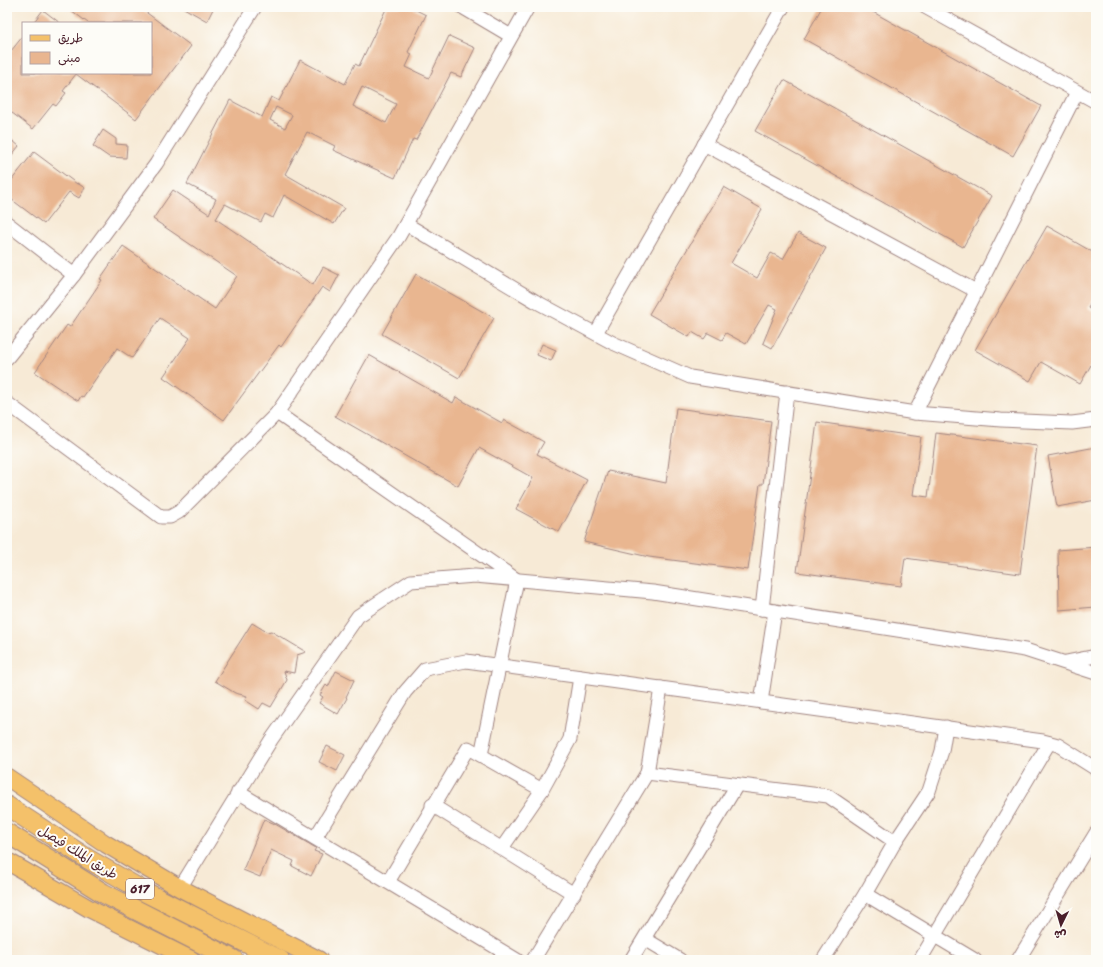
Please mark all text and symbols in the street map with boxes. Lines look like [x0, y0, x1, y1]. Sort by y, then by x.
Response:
legend [22, 22, 152, 74]
text: طريق [58, 27, 83, 49]
text: مبنى [58, 47, 81, 69]
street label: طريق الملك فيصل [34, 818, 122, 886]
road number: 617 [126, 879, 154, 899]
north arrow [1041, 905, 1081, 945]
text: ش [1053, 924, 1067, 944]

